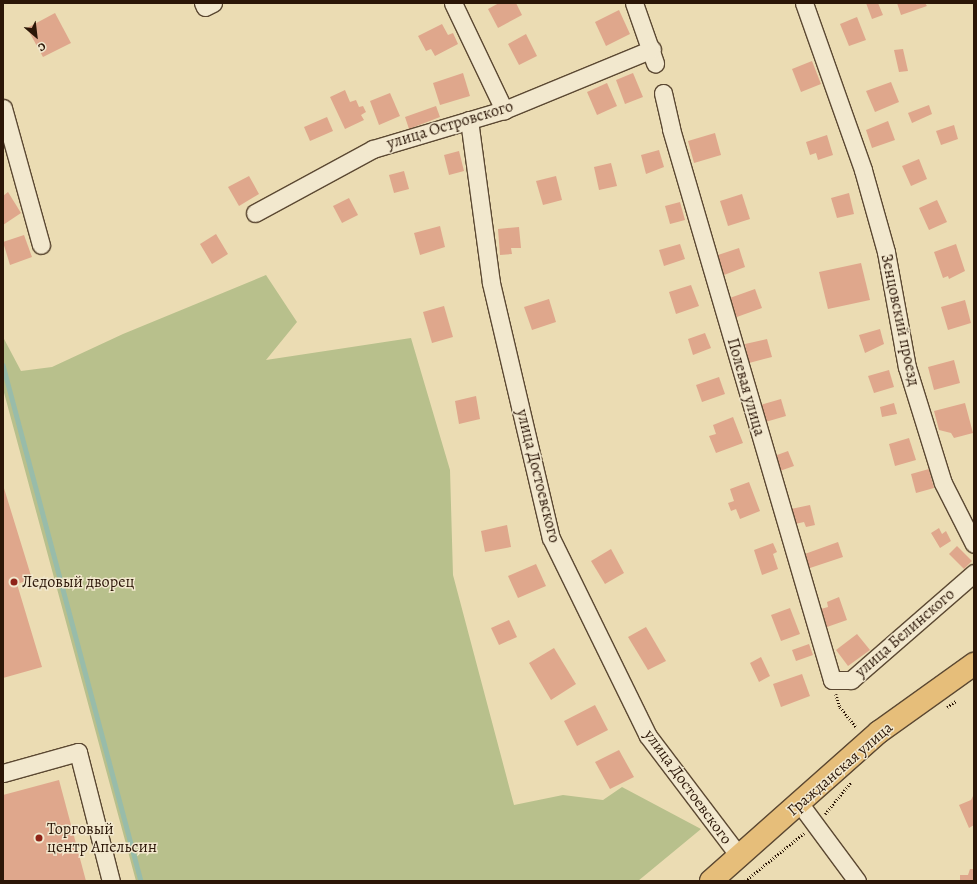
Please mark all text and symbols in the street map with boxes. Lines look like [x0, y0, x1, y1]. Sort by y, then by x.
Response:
north arrow [16, 16, 56, 56]
text: С [35, 39, 48, 55]
street label: улица Островского [385, 97, 515, 153]
street label: Зенцовский проезд [877, 252, 923, 388]
street label: Полевая улица [723, 336, 769, 438]
street label: улица Достоевского [512, 407, 564, 545]
place label: Ледовый дворец [22, 572, 134, 592]
marker: Ледовый дворец [9, 577, 19, 587]
street label: улица Белинского [851, 585, 959, 681]
street label: Гражданская улица [783, 718, 897, 820]
street label: улица Достоевского [640, 726, 736, 848]
place label: Торговый центр Апельсин [47, 819, 157, 857]
marker: Торговый центр Апельсин [34, 833, 44, 843]

